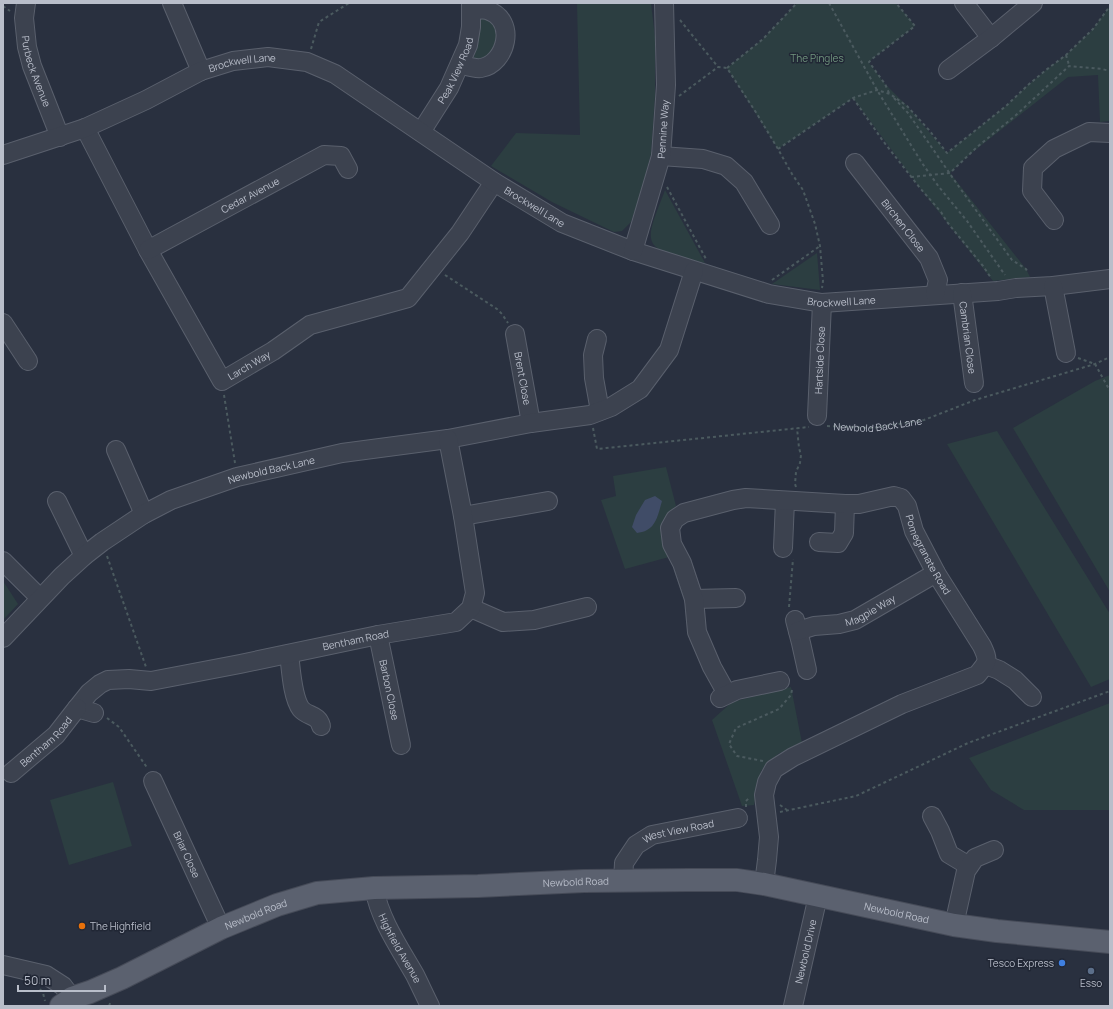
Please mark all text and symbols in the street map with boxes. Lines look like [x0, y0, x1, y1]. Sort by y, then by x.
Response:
street label: Purbeck Avenue [19, 35, 54, 109]
street label: Peak View Road [434, 36, 476, 106]
street label: Brockwell Lane [207, 50, 277, 75]
park label: The Pingles [790, 51, 844, 65]
street label: Pennine Way [654, 98, 672, 159]
street label: Cedar Avenue [218, 173, 282, 216]
street label: Brockwell Lane [502, 183, 568, 230]
street label: Birchen Close [878, 196, 929, 255]
street label: Brockwell Lane [806, 292, 876, 310]
street label: Cambrian Close [956, 300, 980, 375]
street label: Hartside Close [811, 326, 828, 394]
street label: Larch Way [225, 347, 273, 383]
street label: Brent Close [511, 351, 535, 406]
street label: Newbold Back Lane [833, 413, 923, 435]
street label: Newbold Back Lane [226, 452, 316, 487]
street label: Pomegranate Road [903, 513, 955, 597]
street label: Magpie Way [844, 591, 898, 629]
street label: Bentham Road [321, 626, 390, 653]
street label: Barbon Close [376, 658, 403, 722]
street label: Bentham Road [17, 713, 75, 770]
street label: West View Road [640, 816, 715, 846]
street label: Briar Close [170, 829, 204, 880]
street label: Newbold Road [543, 874, 609, 890]
street label: Newbold Road [223, 895, 289, 933]
street label: Newbold Road [863, 899, 930, 926]
street label: Highfield Avenue [375, 911, 425, 985]
street label: Newbold Drive [791, 918, 820, 985]
place label: The Highfield [90, 919, 151, 933]
marker: The Highfield [77, 921, 87, 931]
place label: Tesco Express [988, 956, 1054, 970]
marker: Tesco Express [1057, 958, 1067, 968]
marker: Esso [1086, 966, 1096, 976]
scale bar [18, 967, 105, 993]
text: 50 m [24, 972, 51, 989]
place label: Esso [1080, 976, 1102, 990]

